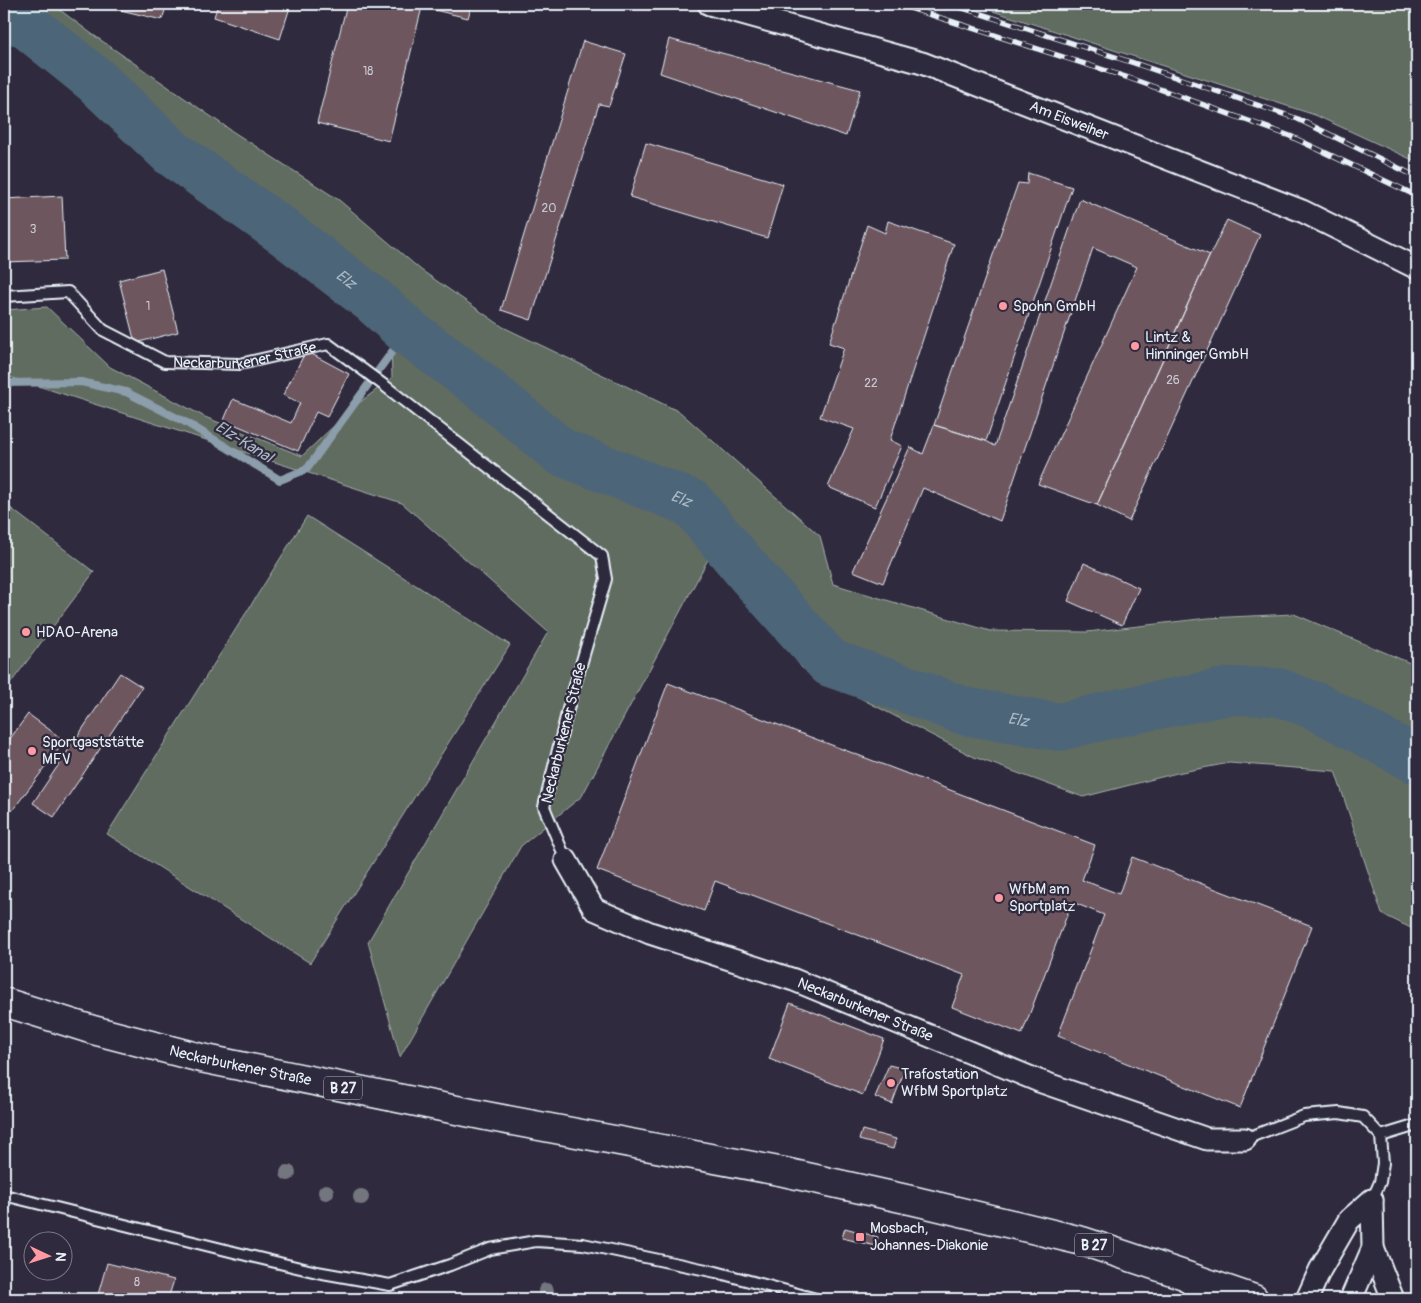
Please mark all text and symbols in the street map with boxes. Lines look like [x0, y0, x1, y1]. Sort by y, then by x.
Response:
house number: 18 [363, 64, 373, 79]
street label: Am Eisweiher [1027, 96, 1112, 145]
house number: 20 [542, 201, 556, 216]
house number: 3 [30, 222, 37, 237]
water label: Elz [332, 265, 362, 295]
place label: Spohn GmbH [1013, 297, 1096, 316]
house number: 1 [146, 299, 150, 314]
marker: Spohn GmbH [997, 300, 1009, 312]
place label: Lintz & Hinninger GmbH [1145, 328, 1249, 364]
street label: Neckarburkener Straße [173, 337, 319, 374]
marker: Lintz & Hinninger GmbH [1129, 340, 1141, 352]
house number: 26 [1166, 373, 1180, 388]
house number: 22 [864, 376, 878, 391]
water label: Elz-Kanal [211, 417, 278, 469]
water label: Elz [668, 486, 697, 513]
place label: HDAO-Arena [36, 623, 118, 642]
marker: HDAO-Arena [20, 626, 32, 638]
street label: Neckarburkener Straße [537, 660, 591, 805]
water label: Elz [1007, 709, 1033, 732]
place label: Sportgaststätte MFV [42, 733, 145, 769]
marker: Sportgaststätte MFV [26, 745, 38, 757]
place label: WfbM am Sportplatz [1009, 880, 1076, 916]
marker: WfbM am Sportplatz [993, 892, 1005, 904]
street label: Neckarburkener Straße [795, 973, 936, 1046]
street label: Neckarburkener Straße [167, 1041, 314, 1090]
place label: Trafostation WfbM Sportplatz [901, 1065, 1008, 1101]
road number: B 27 [324, 1076, 362, 1100]
marker: Trafostation WfbM Sportplatz [885, 1077, 897, 1089]
place label: Mosbach, Johannes-Diakonie [870, 1219, 989, 1255]
north arrow [22, 1230, 72, 1280]
marker: Mosbach, Johannes-Diakonie [854, 1231, 866, 1243]
road number: B 27 [1075, 1234, 1113, 1256]
text: N [52, 1252, 69, 1262]
house number: 8 [134, 1275, 140, 1290]

